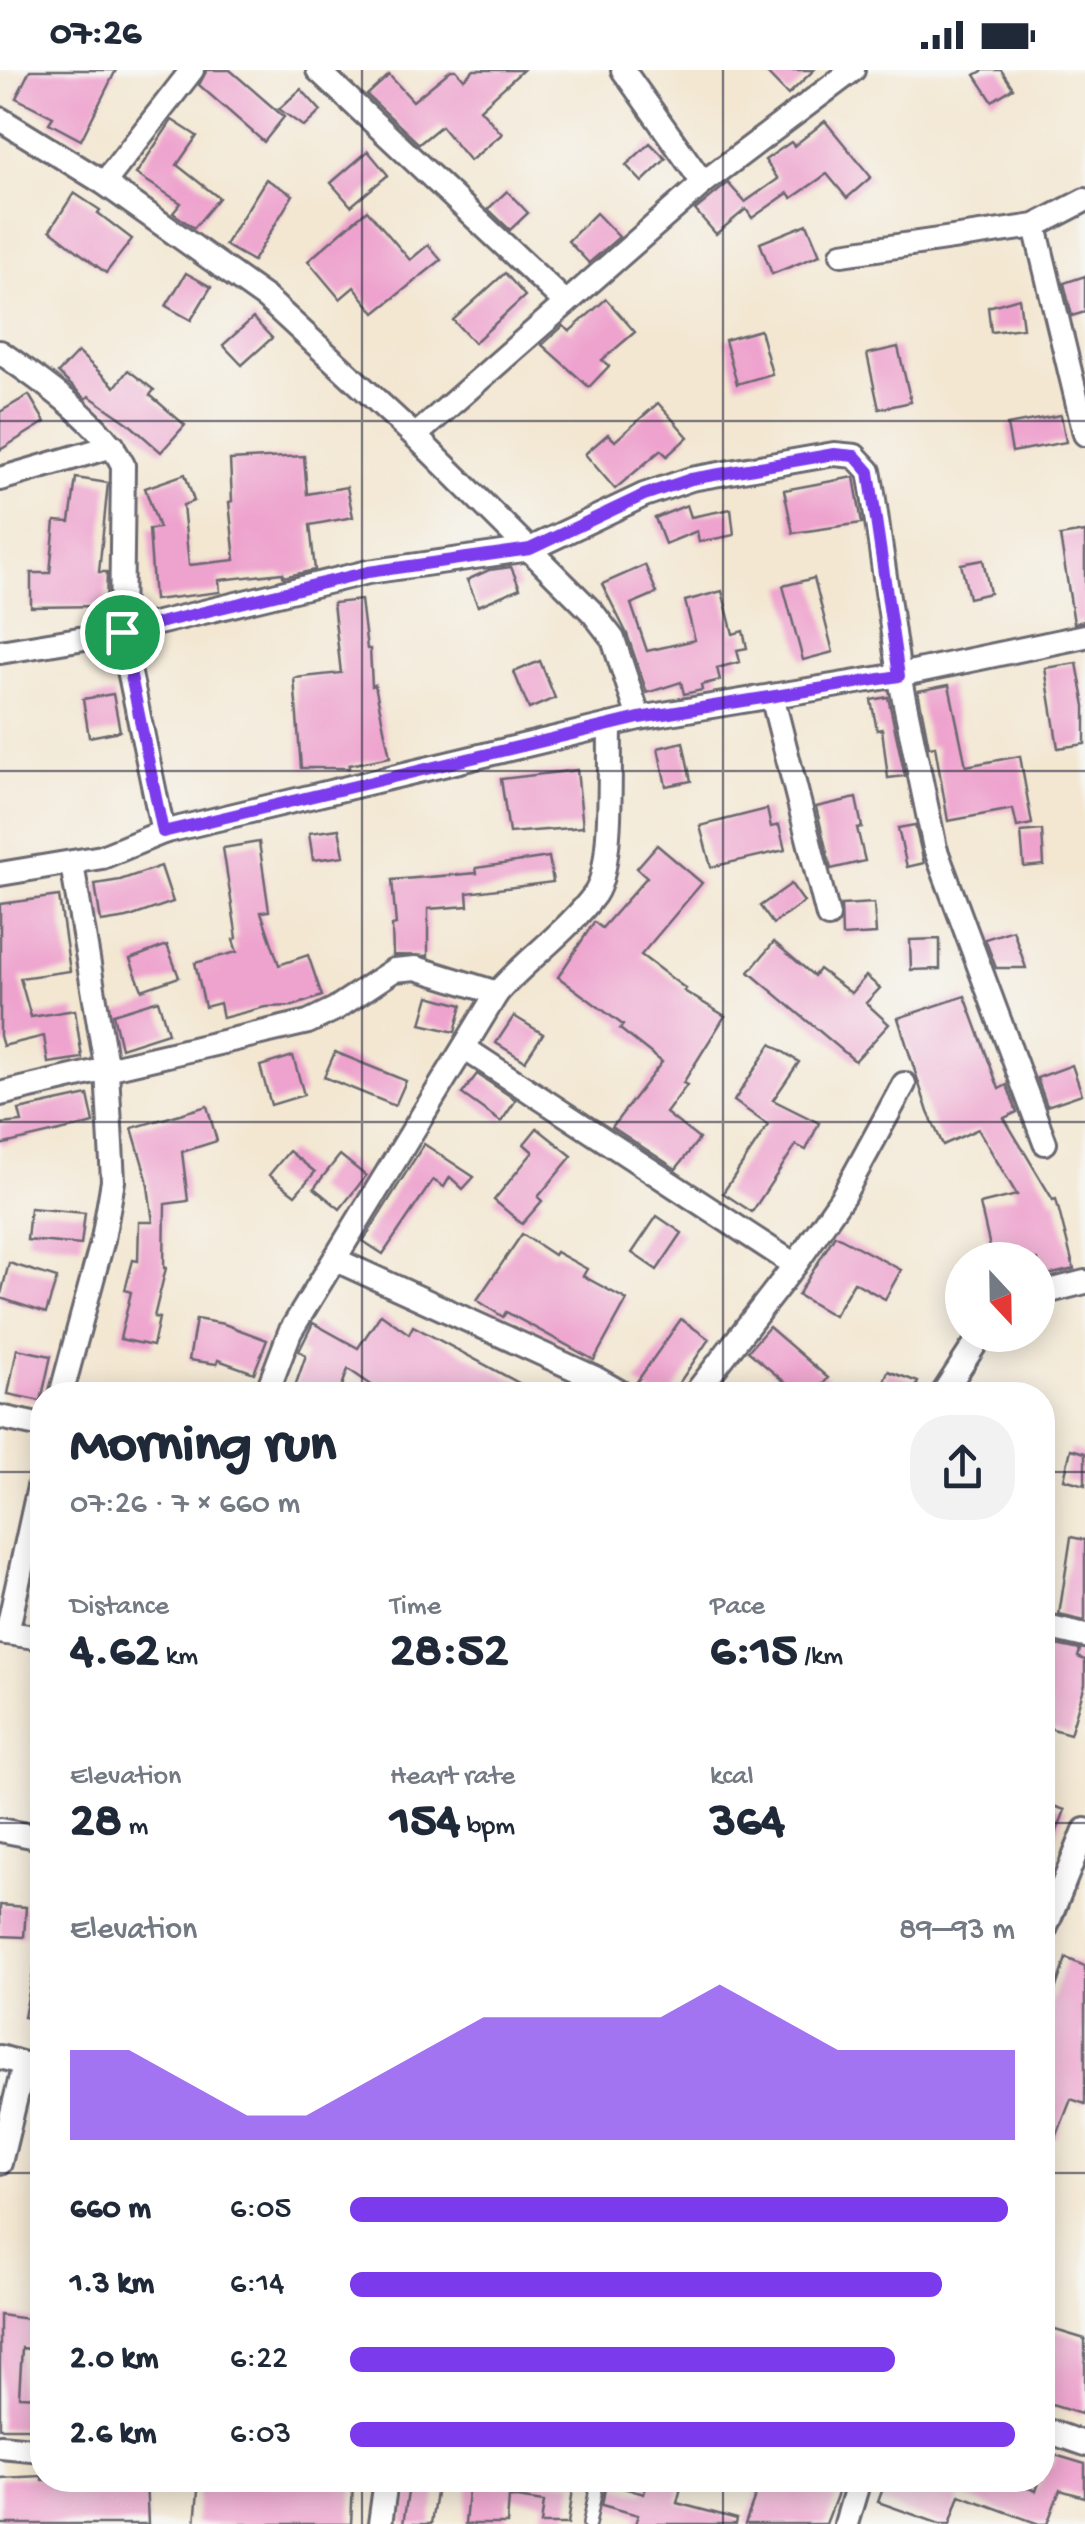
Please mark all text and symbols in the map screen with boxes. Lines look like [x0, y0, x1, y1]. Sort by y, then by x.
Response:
text: 07:26 [50, 13, 141, 57]
pin [80, 590, 165, 675]
icon: arrive [95, 605, 150, 660]
north arrow [945, 1242, 1055, 1352]
map controls [945, 1242, 1055, 1352]
button: share [910, 1415, 1015, 1520]
text: Morning run [70, 1416, 336, 1480]
text: 07:26 · 7 × 660 m [70, 1486, 300, 1524]
text: Distance [70, 1591, 169, 1624]
text: Time [390, 1591, 441, 1624]
text: Pace [710, 1591, 765, 1624]
text: 4.62 [70, 1624, 159, 1683]
text: 28:52 [390, 1624, 508, 1683]
text: 6:15 [710, 1624, 798, 1683]
text: km [159, 1641, 198, 1674]
text: /km [798, 1641, 843, 1674]
text: Elevation [70, 1761, 181, 1794]
text: Heart rate [390, 1761, 515, 1794]
text: kcal [710, 1761, 754, 1794]
text: 28 [70, 1794, 122, 1853]
text: 154 [390, 1794, 460, 1853]
text: 364 [710, 1794, 785, 1853]
text: m [122, 1811, 148, 1844]
text: bpm [460, 1811, 515, 1844]
text: Elevation [70, 1912, 197, 1950]
text: 89–93 m [899, 1912, 1015, 1950]
text: 660 m [70, 2191, 151, 2229]
text: 6:05 [230, 2191, 291, 2229]
text: 1.3 km [70, 2266, 154, 2304]
text: 6:14 [230, 2266, 284, 2304]
text: 2.0 km [70, 2341, 158, 2379]
text: 6:22 [230, 2341, 288, 2379]
text: 2.6 km [70, 2416, 157, 2454]
text: 6:03 [230, 2416, 291, 2454]

